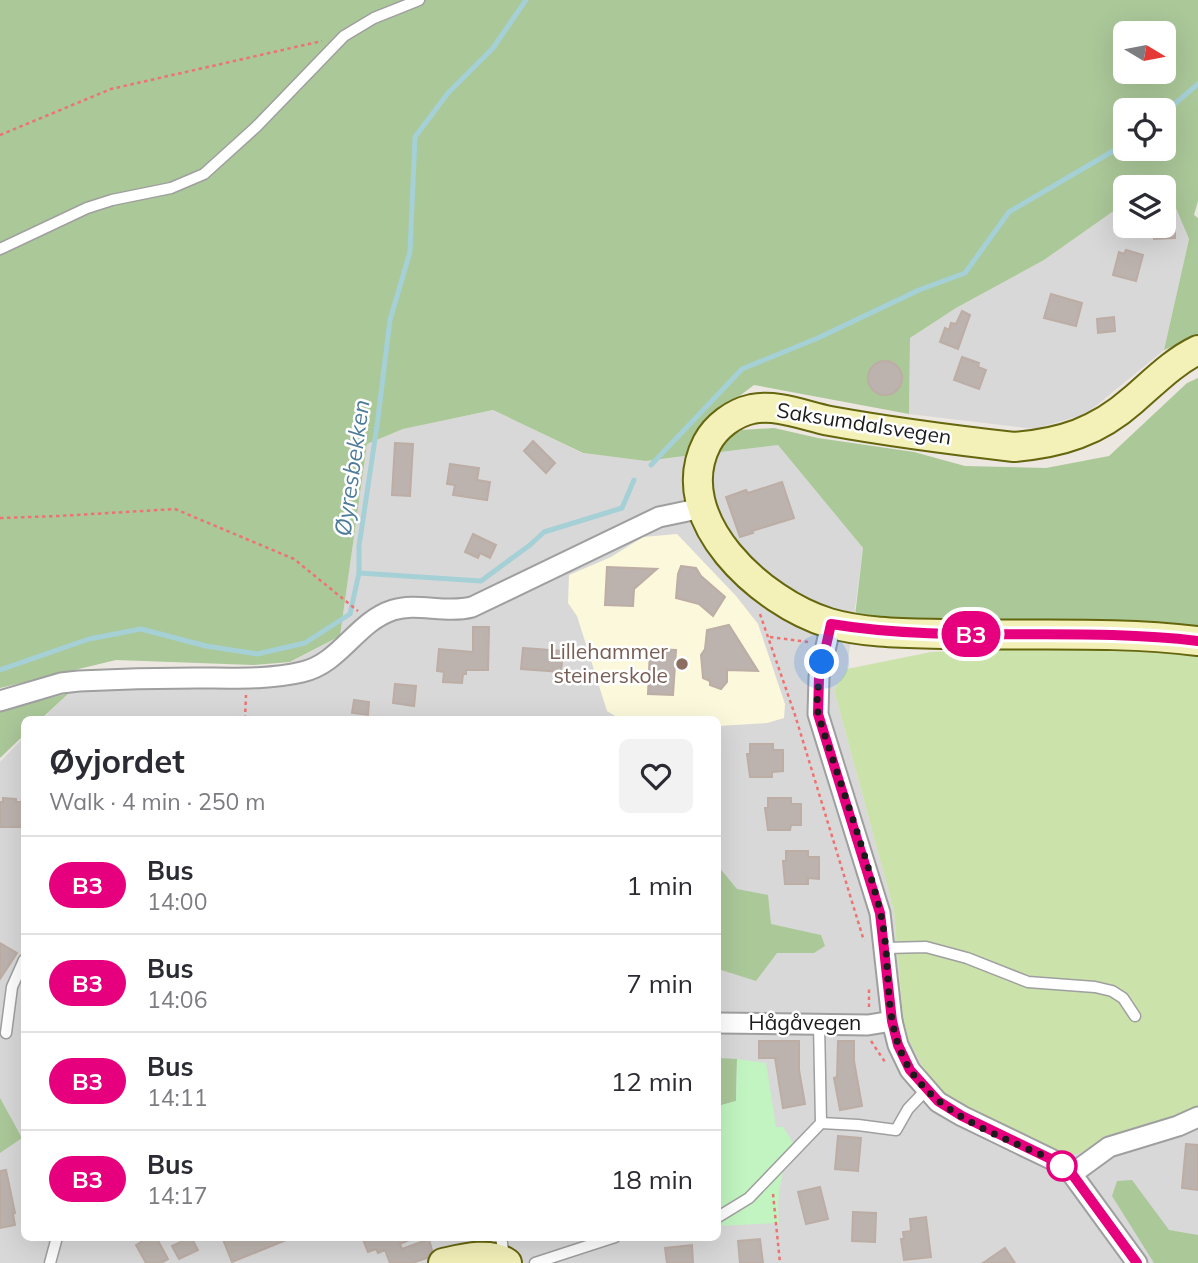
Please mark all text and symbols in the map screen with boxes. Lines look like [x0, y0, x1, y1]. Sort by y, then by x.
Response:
north arrow [1113, 21, 1176, 84]
map controls [1113, 21, 1176, 238]
button: locate [1113, 98, 1176, 161]
button: layers [1113, 175, 1176, 238]
street label: Saksumdalsvegen [775, 396, 953, 450]
water label: Øyresbekken [328, 398, 375, 538]
line badge: B3 [940, 611, 1002, 657]
text: B3 [956, 619, 986, 649]
place label: Lillehammer steinerskole [549, 638, 668, 688]
your location [804, 644, 839, 679]
marker: Lillehammer steinerskole [674, 656, 690, 672]
button: heart [619, 739, 693, 813]
text: Øyjordet [49, 740, 185, 781]
text: Walk · 4 min · 250 m [49, 787, 266, 816]
text: Bus [147, 854, 193, 887]
text: 1 min [626, 869, 693, 902]
text: B3 [72, 870, 103, 900]
text: 14:00 [147, 887, 207, 916]
text: Bus [147, 952, 193, 985]
text: 7 min [626, 967, 693, 1000]
text: B3 [72, 968, 103, 998]
text: 14:06 [147, 985, 207, 1014]
street label: Hågåvegen [749, 1009, 861, 1035]
text: Bus [147, 1050, 193, 1083]
text: 12 min [611, 1065, 693, 1098]
text: B3 [72, 1066, 103, 1096]
text: 14:11 [147, 1083, 207, 1112]
text: Bus [147, 1148, 193, 1181]
unlabelled marker [1047, 1151, 1077, 1181]
text: 18 min [611, 1163, 693, 1196]
text: B3 [72, 1164, 103, 1194]
text: 14:17 [147, 1181, 207, 1210]

